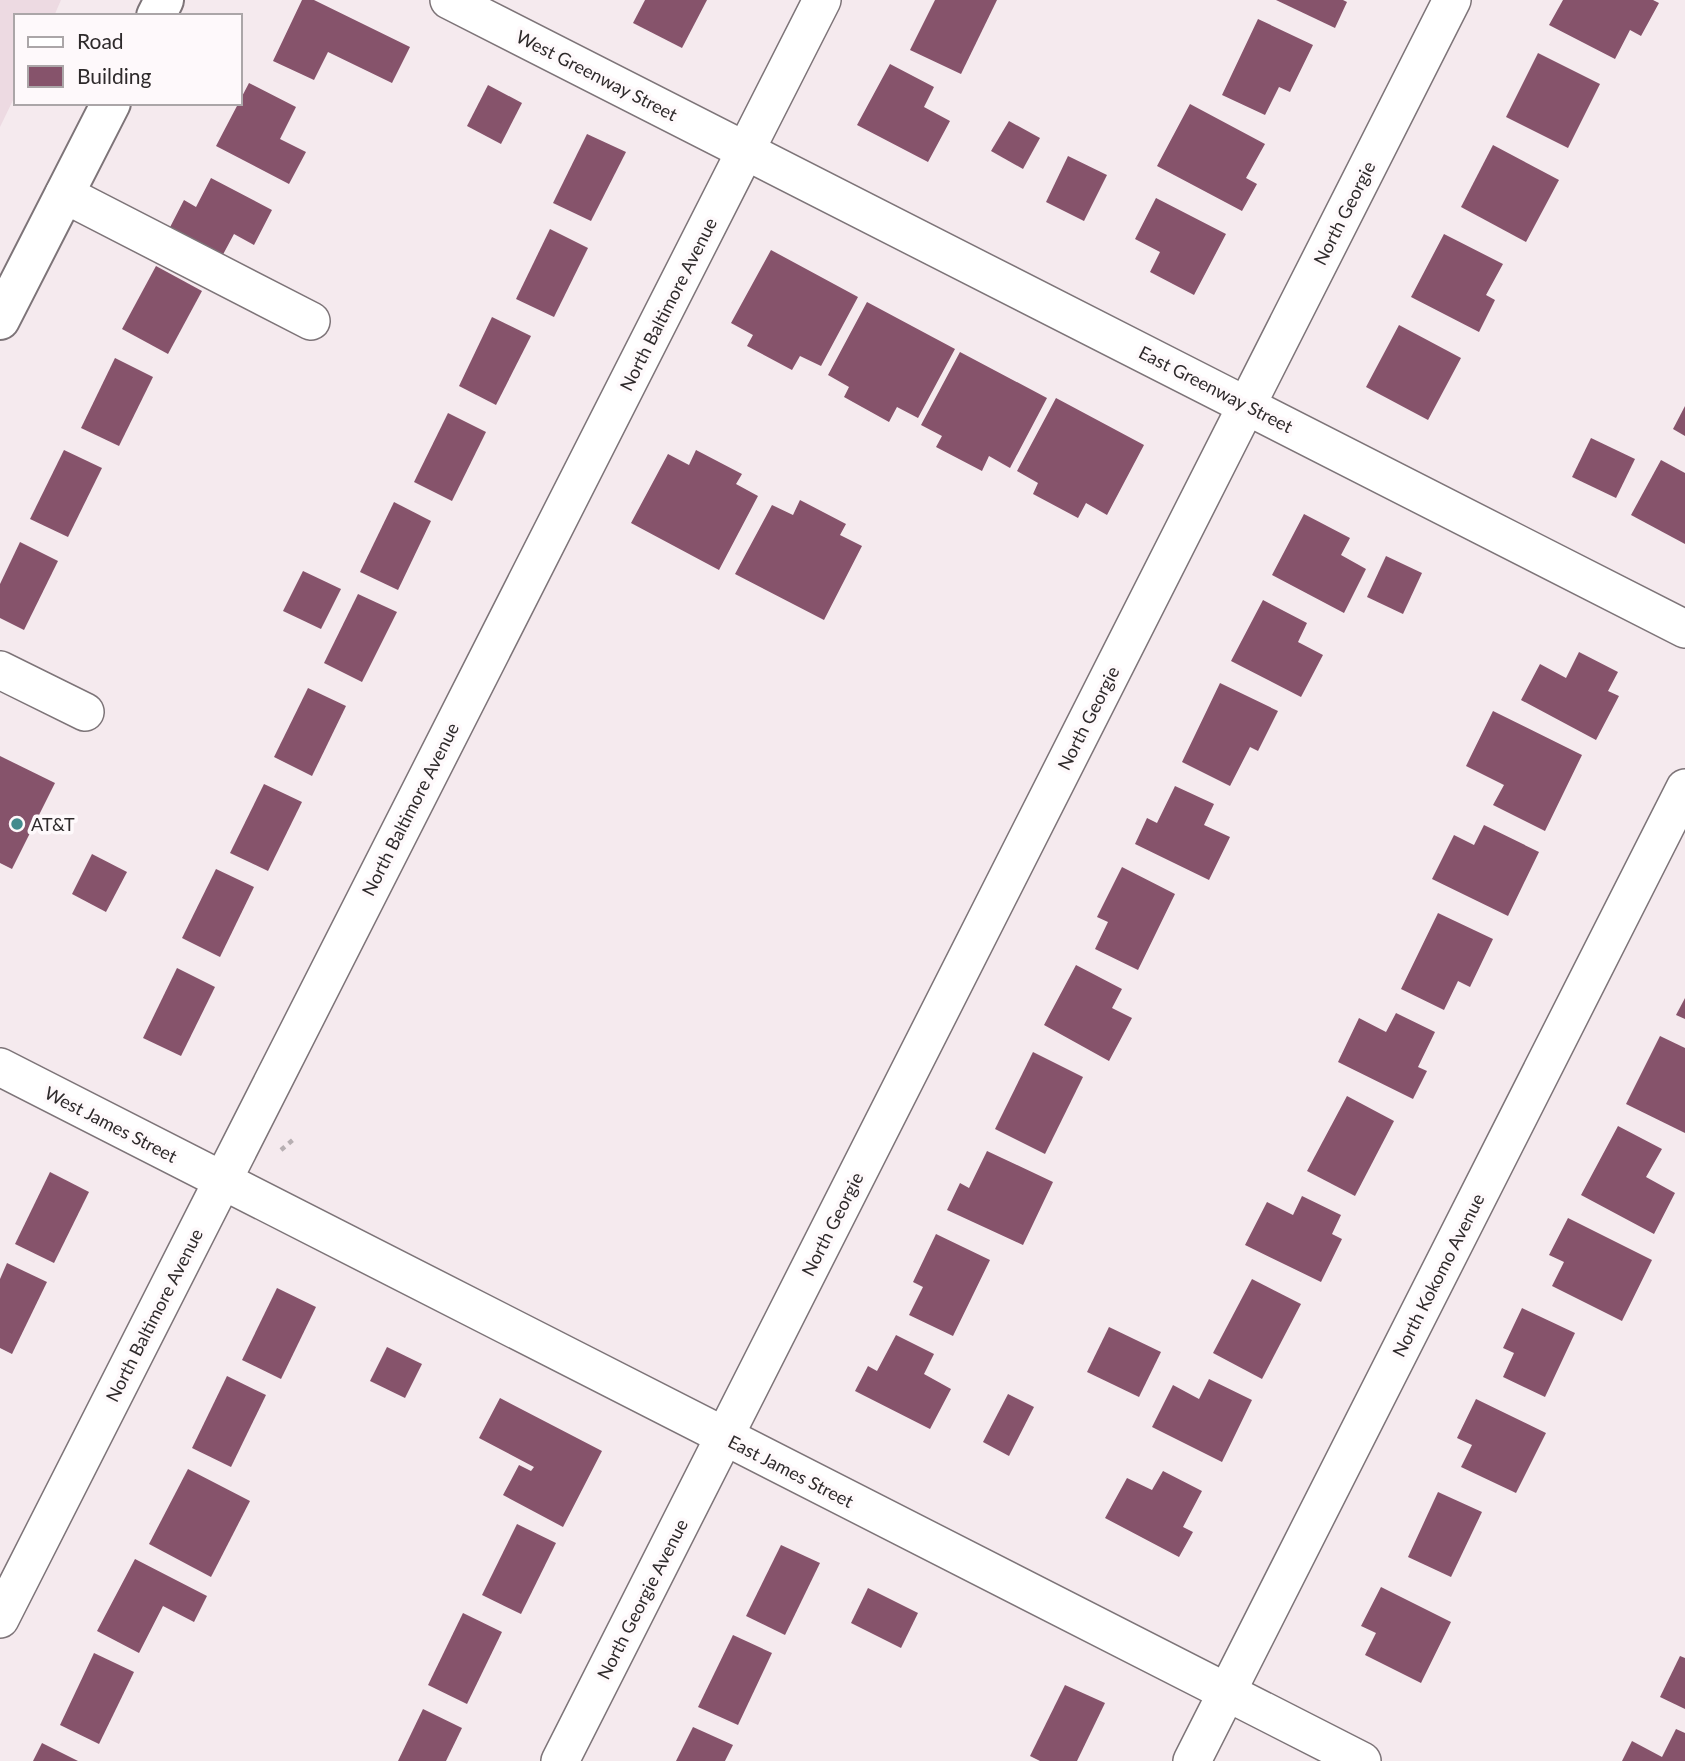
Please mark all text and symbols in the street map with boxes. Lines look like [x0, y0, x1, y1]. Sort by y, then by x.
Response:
legend [14, 14, 242, 105]
street label: West Greenway Street [513, 25, 682, 125]
text: Road [77, 28, 124, 53]
text: Building [77, 63, 152, 88]
street label: North Georgie [1308, 157, 1380, 269]
street label: North Baltimore Avenue [615, 214, 721, 394]
street label: East Greenway Street [1135, 341, 1297, 438]
street label: North Georgie [1052, 662, 1124, 774]
street label: North Baltimore Avenue [357, 719, 463, 899]
place label: AT&T [31, 813, 75, 835]
marker: AT&T [9, 816, 25, 832]
street label: West James Street [41, 1081, 181, 1167]
street label: North Georgie [796, 1168, 868, 1280]
street label: North Kokomo Avenue [1387, 1190, 1489, 1360]
street label: North Baltimore Avenue [101, 1225, 207, 1405]
street label: East James Street [725, 1430, 858, 1512]
street label: North Georgie Avenue [592, 1515, 692, 1683]

